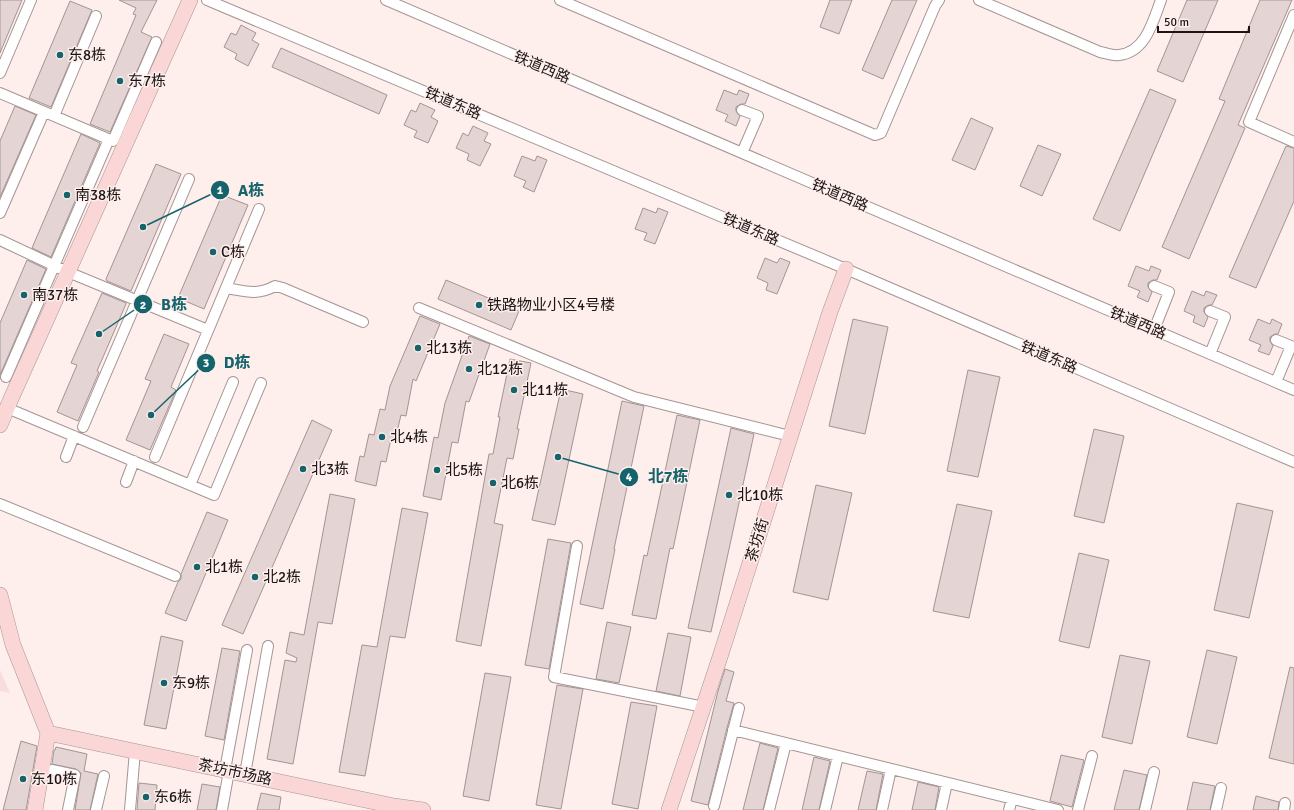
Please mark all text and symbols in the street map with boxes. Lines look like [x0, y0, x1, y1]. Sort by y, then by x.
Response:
scale bar [1158, 8, 1249, 34]
text: 50 m [1164, 15, 1189, 30]
place label: 东8栋 [68, 46, 106, 64]
street label: 铁道西路 [511, 47, 573, 87]
marker: 东8栋 [55, 50, 65, 60]
place label: 东7栋 [128, 72, 166, 90]
marker: 东7栋 [115, 76, 125, 86]
street label: 铁道东路 [422, 83, 484, 123]
street label: 铁道西路 [809, 175, 871, 215]
callout: A栋 [210, 176, 272, 204]
text: A栋 [238, 181, 264, 201]
text: 1 [217, 183, 224, 198]
place label: 南38栋 [75, 186, 121, 204]
marker: 南38栋 [62, 190, 72, 200]
street label: 铁道东路 [720, 209, 782, 249]
place label: C栋 [221, 243, 245, 261]
marker: C栋 [208, 247, 218, 257]
place label: 南37栋 [32, 286, 78, 304]
marker: 南37栋 [19, 290, 29, 300]
callout: B栋 [133, 290, 195, 318]
text: B栋 [161, 295, 187, 315]
place label: 铁路物业小区4号楼 [487, 296, 615, 314]
text: 2 [140, 298, 146, 313]
marker: 铁路物业小区4号楼 [474, 300, 484, 310]
street label: 铁道西路 [1107, 303, 1169, 343]
street label: 铁道东路 [1018, 337, 1080, 377]
place label: 北13栋 [426, 339, 472, 357]
marker: 北13栋 [413, 343, 423, 353]
callout: D栋 [196, 349, 259, 377]
text: D栋 [224, 353, 250, 373]
text: 3 [203, 356, 209, 371]
place label: 北12栋 [477, 360, 523, 378]
marker: 北12栋 [464, 364, 474, 374]
place label: 北11栋 [522, 381, 568, 399]
marker: 北11栋 [509, 385, 519, 395]
place label: 北4栋 [390, 428, 428, 446]
marker: 北4栋 [377, 432, 387, 442]
place label: 北3栋 [311, 460, 349, 478]
place label: 北5栋 [445, 461, 483, 479]
callout: 北7栋 [619, 463, 696, 491]
marker: 北3栋 [298, 464, 308, 474]
marker: 北5栋 [432, 465, 442, 475]
text: 北7栋 [648, 467, 688, 487]
text: 4 [626, 470, 633, 485]
place label: 北6栋 [501, 474, 539, 492]
marker: 北6栋 [488, 478, 498, 488]
place label: 北10栋 [737, 486, 783, 504]
marker: 北10栋 [724, 490, 734, 500]
street label: 茶坊街 [742, 516, 772, 564]
place label: 北1栋 [205, 558, 243, 576]
marker: 北1栋 [192, 562, 202, 572]
place label: 北2栋 [263, 568, 301, 586]
marker: 北2栋 [250, 572, 260, 582]
place label: 东9栋 [172, 674, 210, 692]
marker: 东9栋 [159, 678, 169, 688]
street label: 茶坊市场路 [196, 755, 274, 789]
place label: 东10栋 [31, 770, 77, 788]
marker: 东10栋 [18, 774, 28, 784]
place label: 东6栋 [154, 788, 192, 806]
marker: 东6栋 [141, 792, 151, 802]

